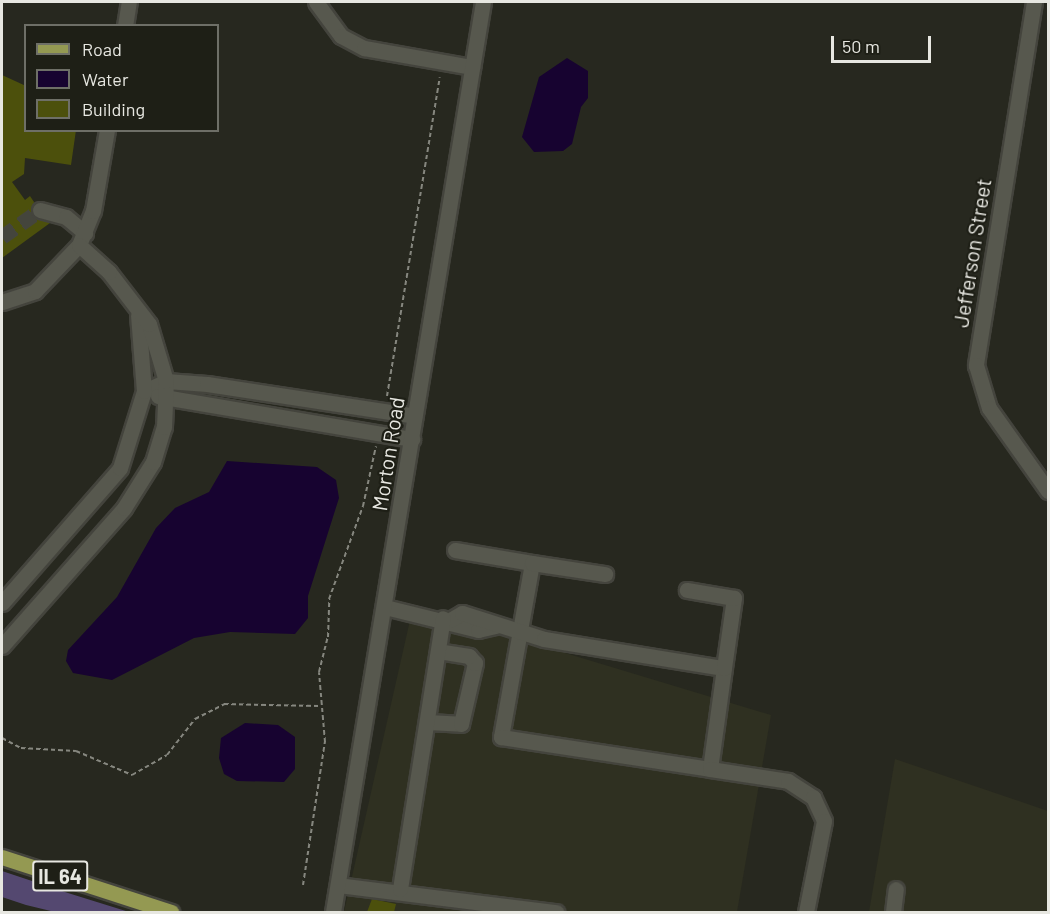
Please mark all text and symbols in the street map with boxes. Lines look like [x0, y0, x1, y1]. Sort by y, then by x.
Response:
legend [24, 24, 219, 132]
scale bar [834, 24, 934, 62]
text: 50 m [842, 35, 880, 57]
text: Road [82, 38, 122, 60]
text: Water [82, 68, 129, 90]
text: Building [82, 98, 145, 120]
street label: Jefferson Street [948, 177, 996, 329]
street label: Morton Road [367, 395, 409, 513]
road number: IL 64 [32, 859, 88, 893]

